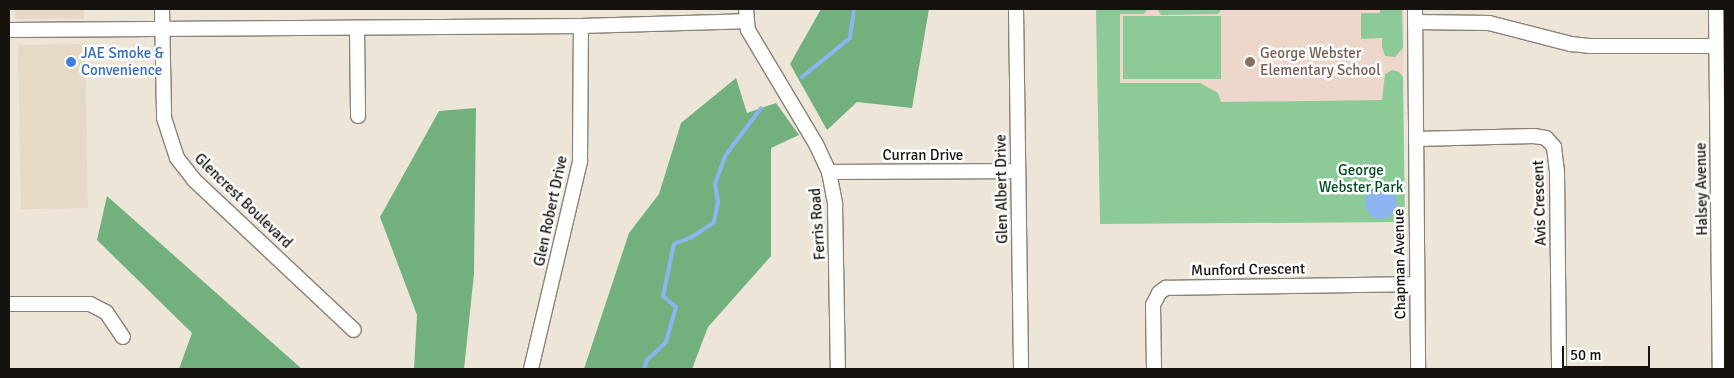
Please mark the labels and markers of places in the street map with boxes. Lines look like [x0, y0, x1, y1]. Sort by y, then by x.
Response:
place label: JAE Smoke & Convenience [81, 44, 164, 79]
place label: George Webster Elementary School [1260, 44, 1381, 79]
marker: JAE Smoke & Convenience [65, 56, 77, 68]
marker: George Webster Elementary School [1244, 56, 1256, 68]

